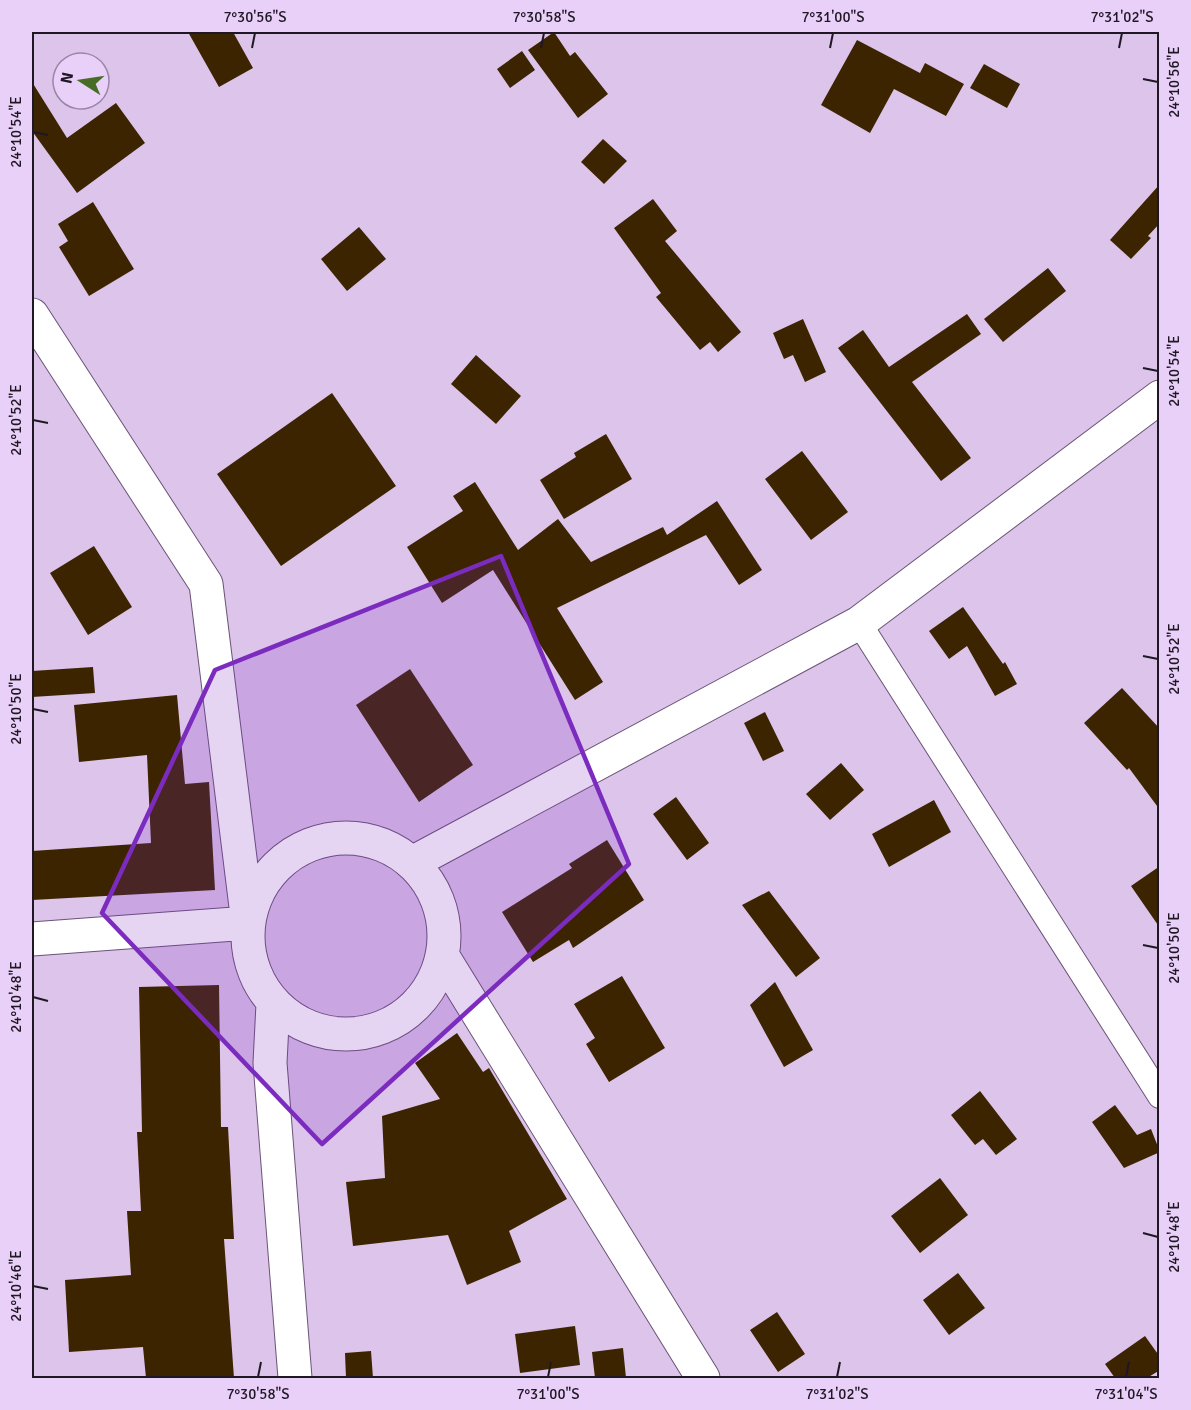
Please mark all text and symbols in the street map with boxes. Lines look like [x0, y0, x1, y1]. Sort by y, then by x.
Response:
text: 7°30'56"S [223, 8, 287, 26]
text: 7°30'58"S [512, 8, 576, 26]
text: 7°31'00"S [801, 8, 865, 26]
text: 7°31'02"S [1090, 8, 1154, 26]
text: 24°10'56"E [1165, 46, 1183, 118]
north arrow [51, 51, 111, 111]
text: N [56, 71, 78, 86]
text: 24°10'54"E [7, 96, 25, 168]
text: 24°10'54"E [1165, 335, 1183, 407]
text: 24°10'52"E [7, 384, 25, 456]
text: 24°10'52"E [1165, 623, 1183, 695]
text: 24°10'50"E [7, 673, 25, 745]
text: 24°10'50"E [1165, 912, 1183, 984]
text: 24°10'48"E [7, 961, 25, 1033]
text: 24°10'48"E [1165, 1201, 1183, 1273]
text: 24°10'46"E [7, 1250, 25, 1322]
text: 7°30'58"S [226, 1385, 290, 1403]
text: 7°31'00"S [516, 1385, 580, 1403]
text: 7°31'02"S [805, 1385, 869, 1403]
text: 7°31'04"S [1094, 1385, 1158, 1403]

